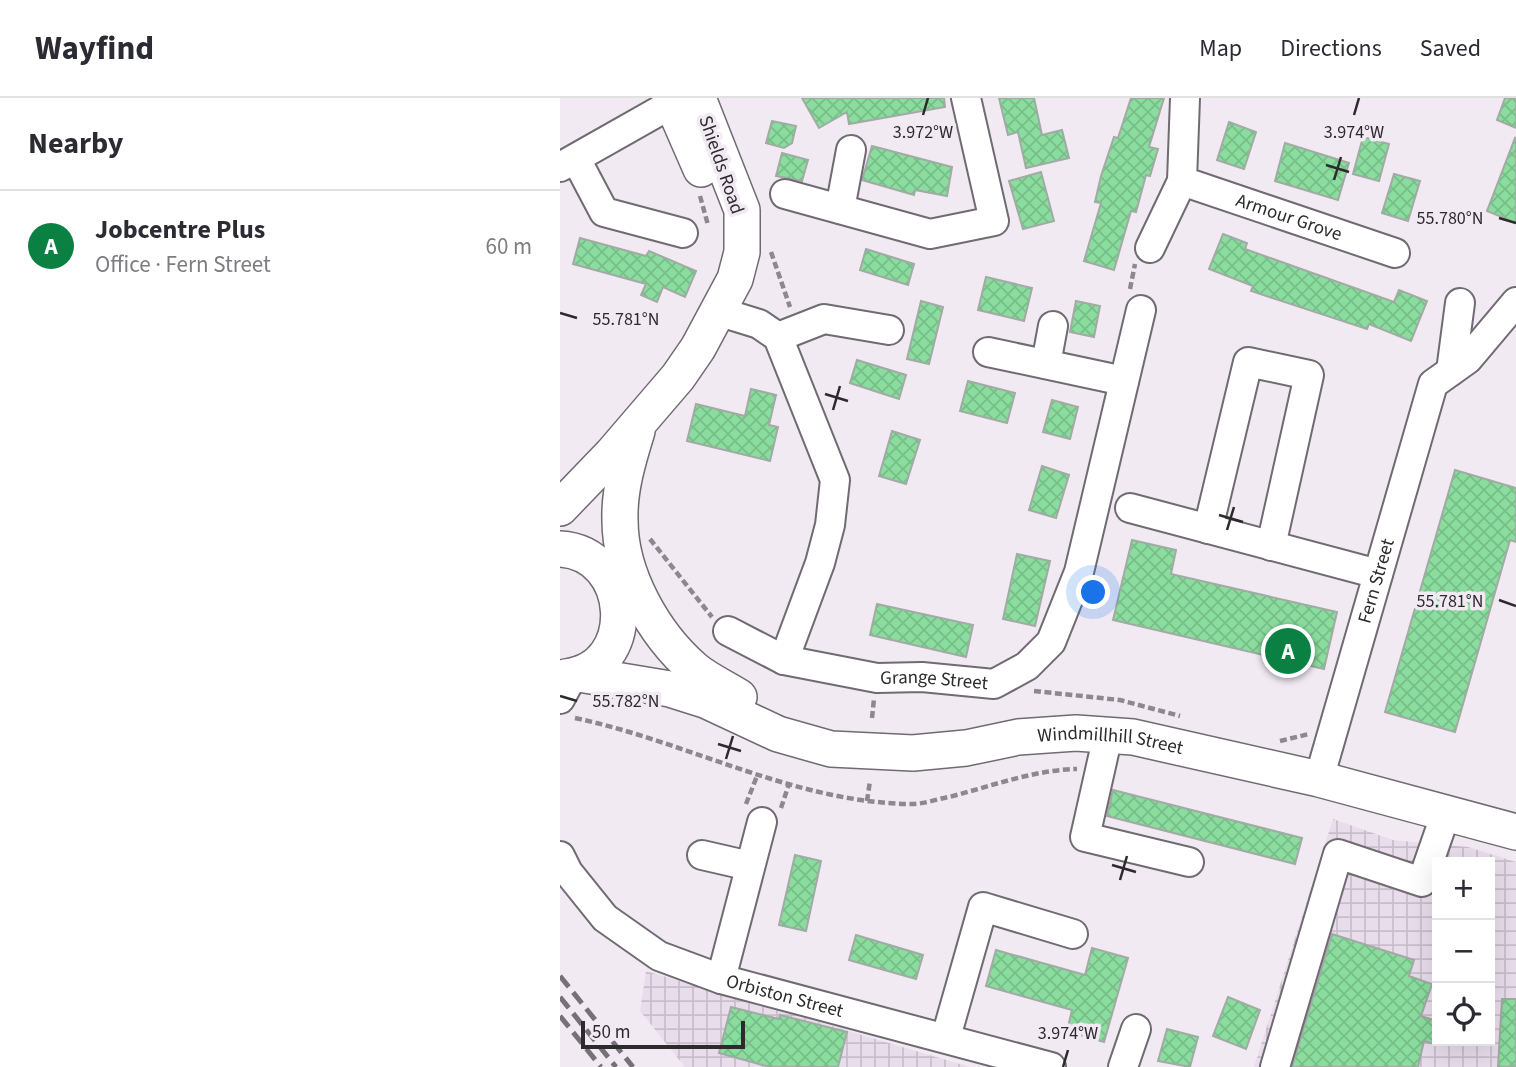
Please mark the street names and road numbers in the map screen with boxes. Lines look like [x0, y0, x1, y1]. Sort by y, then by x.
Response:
street label: Shields Road [692, 112, 750, 218]
street label: Armour Grove [1232, 187, 1346, 248]
street label: Fern Street [1351, 535, 1401, 627]
street label: Grange Street [880, 663, 990, 697]
street label: Windmillhill Street [1037, 719, 1186, 762]
street label: Orbiston Street [723, 967, 847, 1025]

